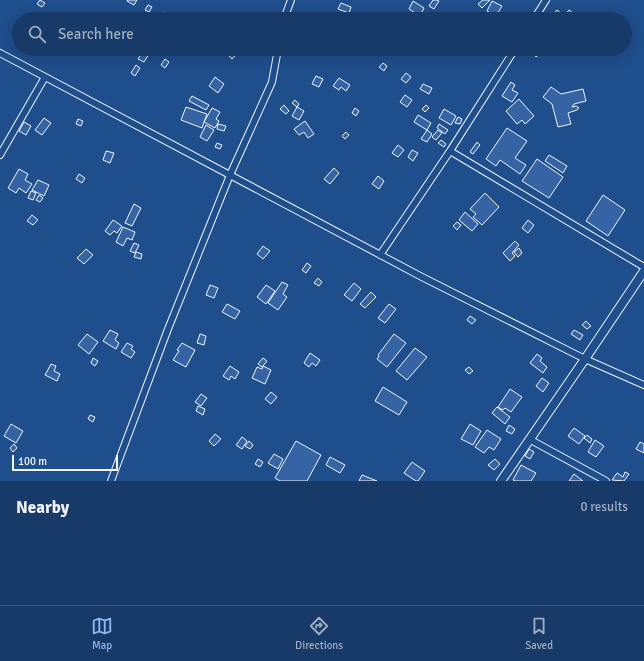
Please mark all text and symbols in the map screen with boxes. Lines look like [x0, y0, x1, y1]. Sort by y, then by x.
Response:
search box [12, 12, 632, 56]
icon: search [26, 23, 48, 45]
text: Search here [58, 25, 134, 43]
scale bar [12, 453, 118, 472]
text: 100 m [18, 455, 47, 468]
text: Nearby [16, 497, 69, 518]
text: 0 results [580, 499, 628, 515]
tab: Map [91, 615, 113, 652]
tab: Directions [295, 615, 343, 652]
tab: Saved [525, 615, 553, 652]

